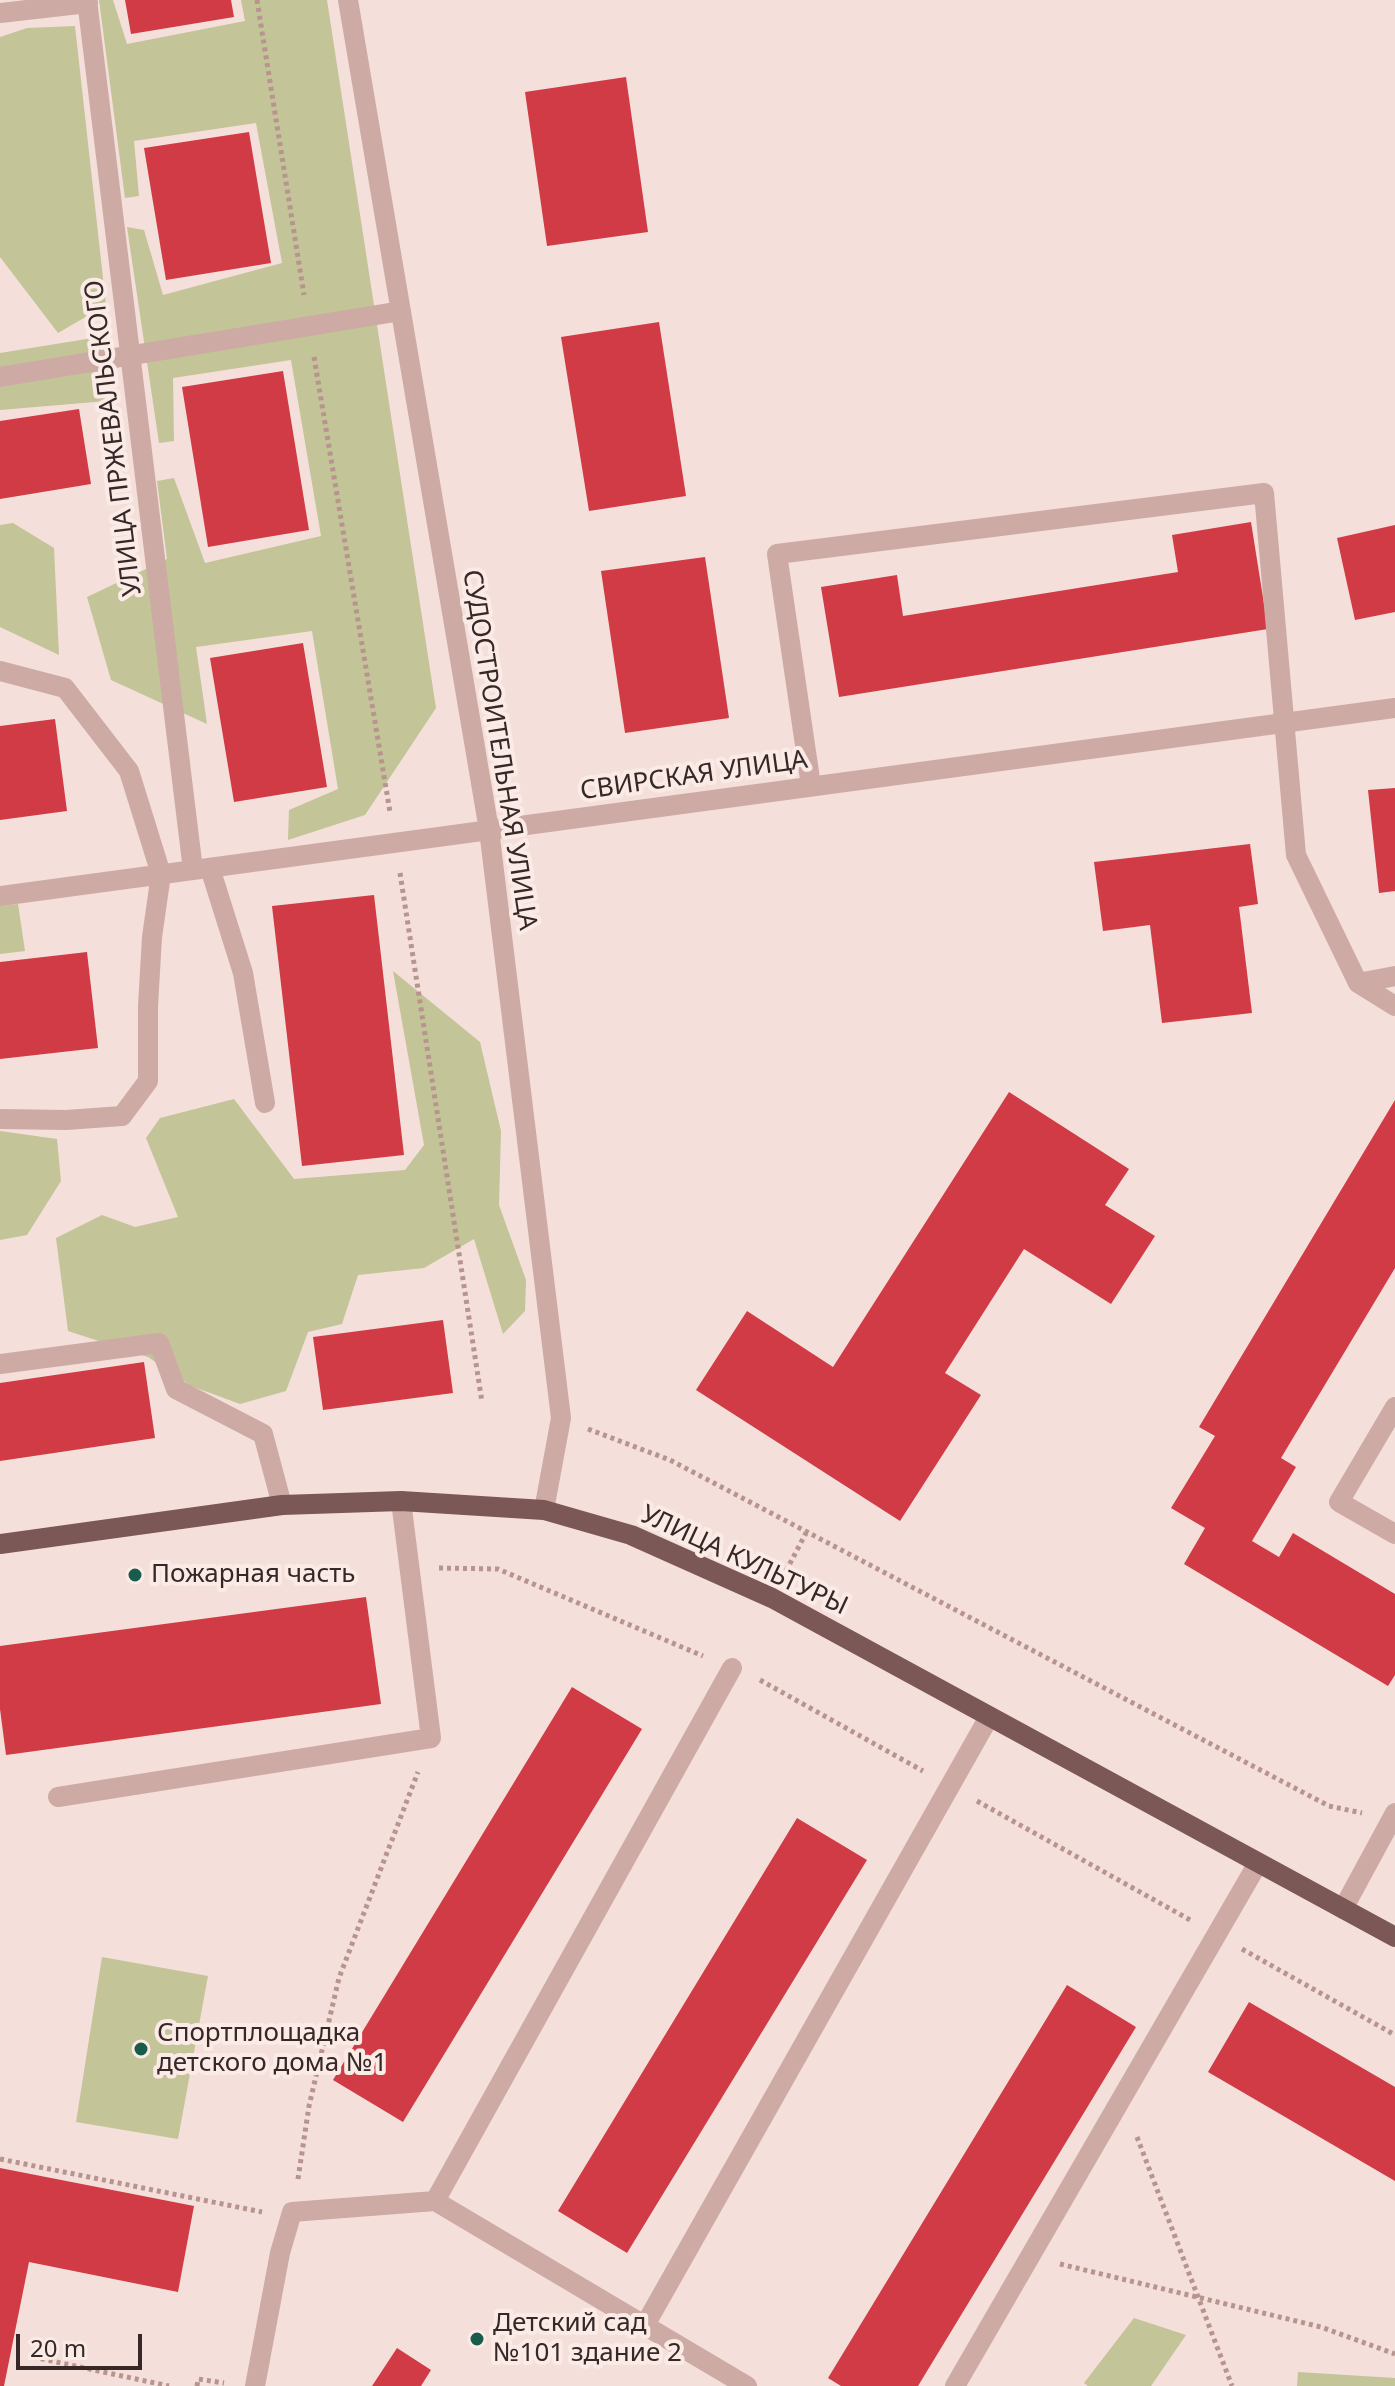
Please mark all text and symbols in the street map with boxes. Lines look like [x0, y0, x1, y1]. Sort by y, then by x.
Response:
street label: УЛИЦА ПРЖЕВАЛЬСКОГО [79, 278, 149, 598]
street label: СУДОСТРОИТЕЛЬНАЯ УЛИЦА [455, 568, 543, 932]
street label: СВИРСКАЯ УЛИЦА [578, 745, 810, 807]
street label: УЛИЦА КУЛЬТУРЫ [636, 1499, 852, 1623]
place label: Пожарная часть [151, 1559, 355, 1591]
marker: Пожарная часть [126, 1566, 144, 1584]
place label: Спортплощадка детского дома №1 [157, 2018, 387, 2080]
marker: Спортплощадка детского дома №1 [132, 2040, 150, 2058]
place label: Детский сад №101 здание 2 [493, 2308, 682, 2370]
scale bar [20, 2318, 146, 2368]
marker: Детский сад №101 здание 2 [468, 2330, 486, 2348]
text: 20 m [30, 2331, 86, 2364]

